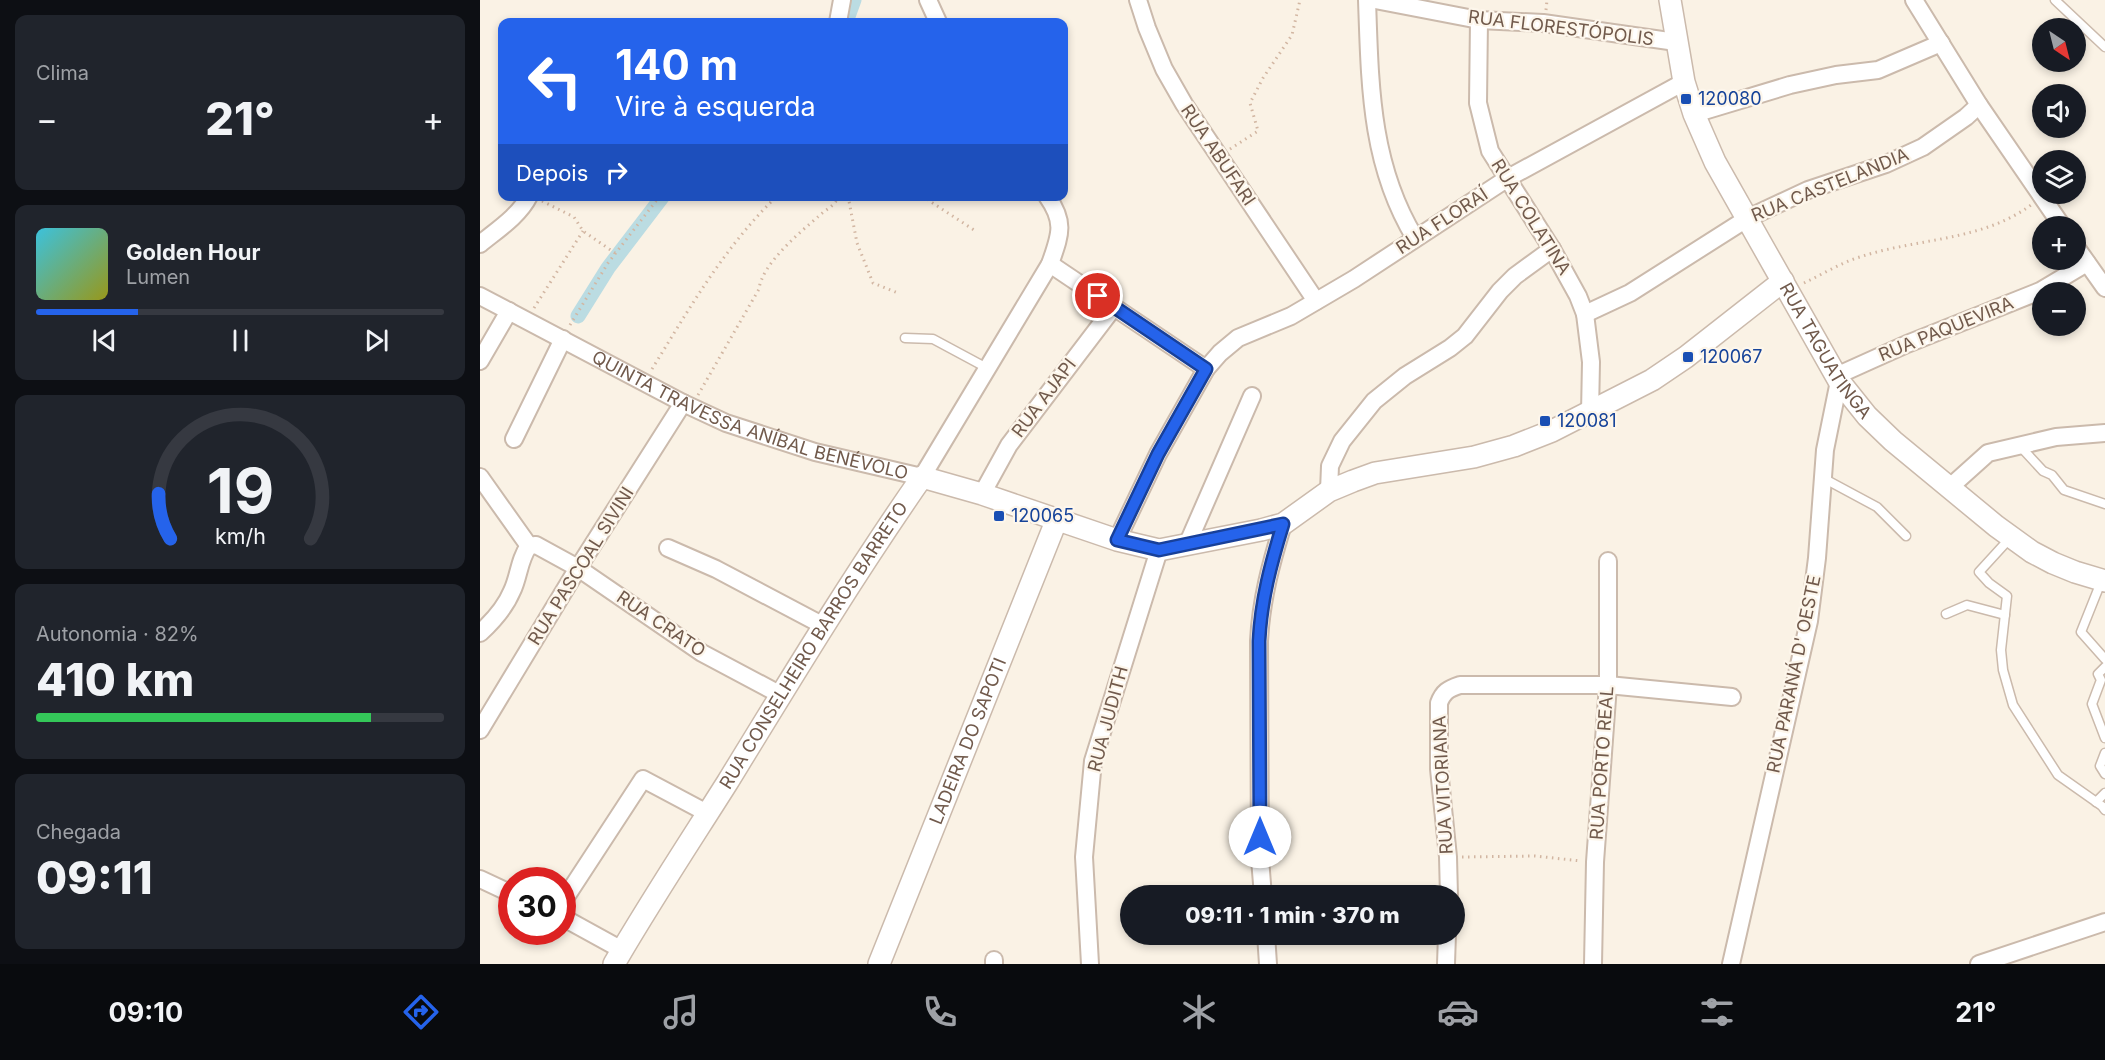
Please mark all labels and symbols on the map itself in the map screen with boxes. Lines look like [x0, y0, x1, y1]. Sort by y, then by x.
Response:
street label: RUA FLORESTÓPOLIS [1467, 5, 1655, 49]
north arrow [2032, 18, 2086, 72]
place label: 120080 [1698, 88, 1762, 109]
marker: 120080 [1679, 92, 1693, 106]
street label: RUA ABUFARI [1177, 100, 1260, 209]
street label: RUA CASTELANDIA [1748, 143, 1911, 226]
street label: RUA COLATINA [1487, 155, 1575, 278]
street label: RUA FLORAÍ [1391, 182, 1492, 258]
pin [1072, 270, 1123, 321]
street label: RUA TAGUATINGA [1775, 279, 1876, 423]
street label: RUA PAQUEVIRA [1875, 292, 2016, 365]
street label: QUINTA TRAVESSA ANÍBAL BENÉVOLO [589, 346, 910, 483]
place label: 120067 [1700, 346, 1762, 367]
marker: 120067 [1681, 350, 1695, 364]
street label: RUA AJAPI [1007, 354, 1080, 441]
place label: 120081 [1557, 410, 1616, 431]
marker: 120081 [1538, 414, 1552, 428]
street label: RUA PASCOAL SIVINI [523, 483, 638, 649]
street label: RUA CONSELHEIRO BARROS BARRETO [715, 498, 912, 793]
place label: 120065 [1011, 505, 1074, 526]
marker: 120065 [992, 509, 1006, 523]
street label: RUA PARANÁ D' OESTE [1761, 573, 1825, 775]
street label: RUA CRATO [613, 586, 710, 661]
street label: LADEIRA DO SAPOTI [925, 655, 1010, 827]
street label: RUA JUDITH [1083, 664, 1132, 774]
street label: RUA PORTO REAL [1586, 685, 1617, 840]
street label: RUA VITORIANA [1428, 715, 1457, 855]
position arrow [1228, 805, 1292, 869]
speed limit sign: 30 [498, 867, 576, 945]

